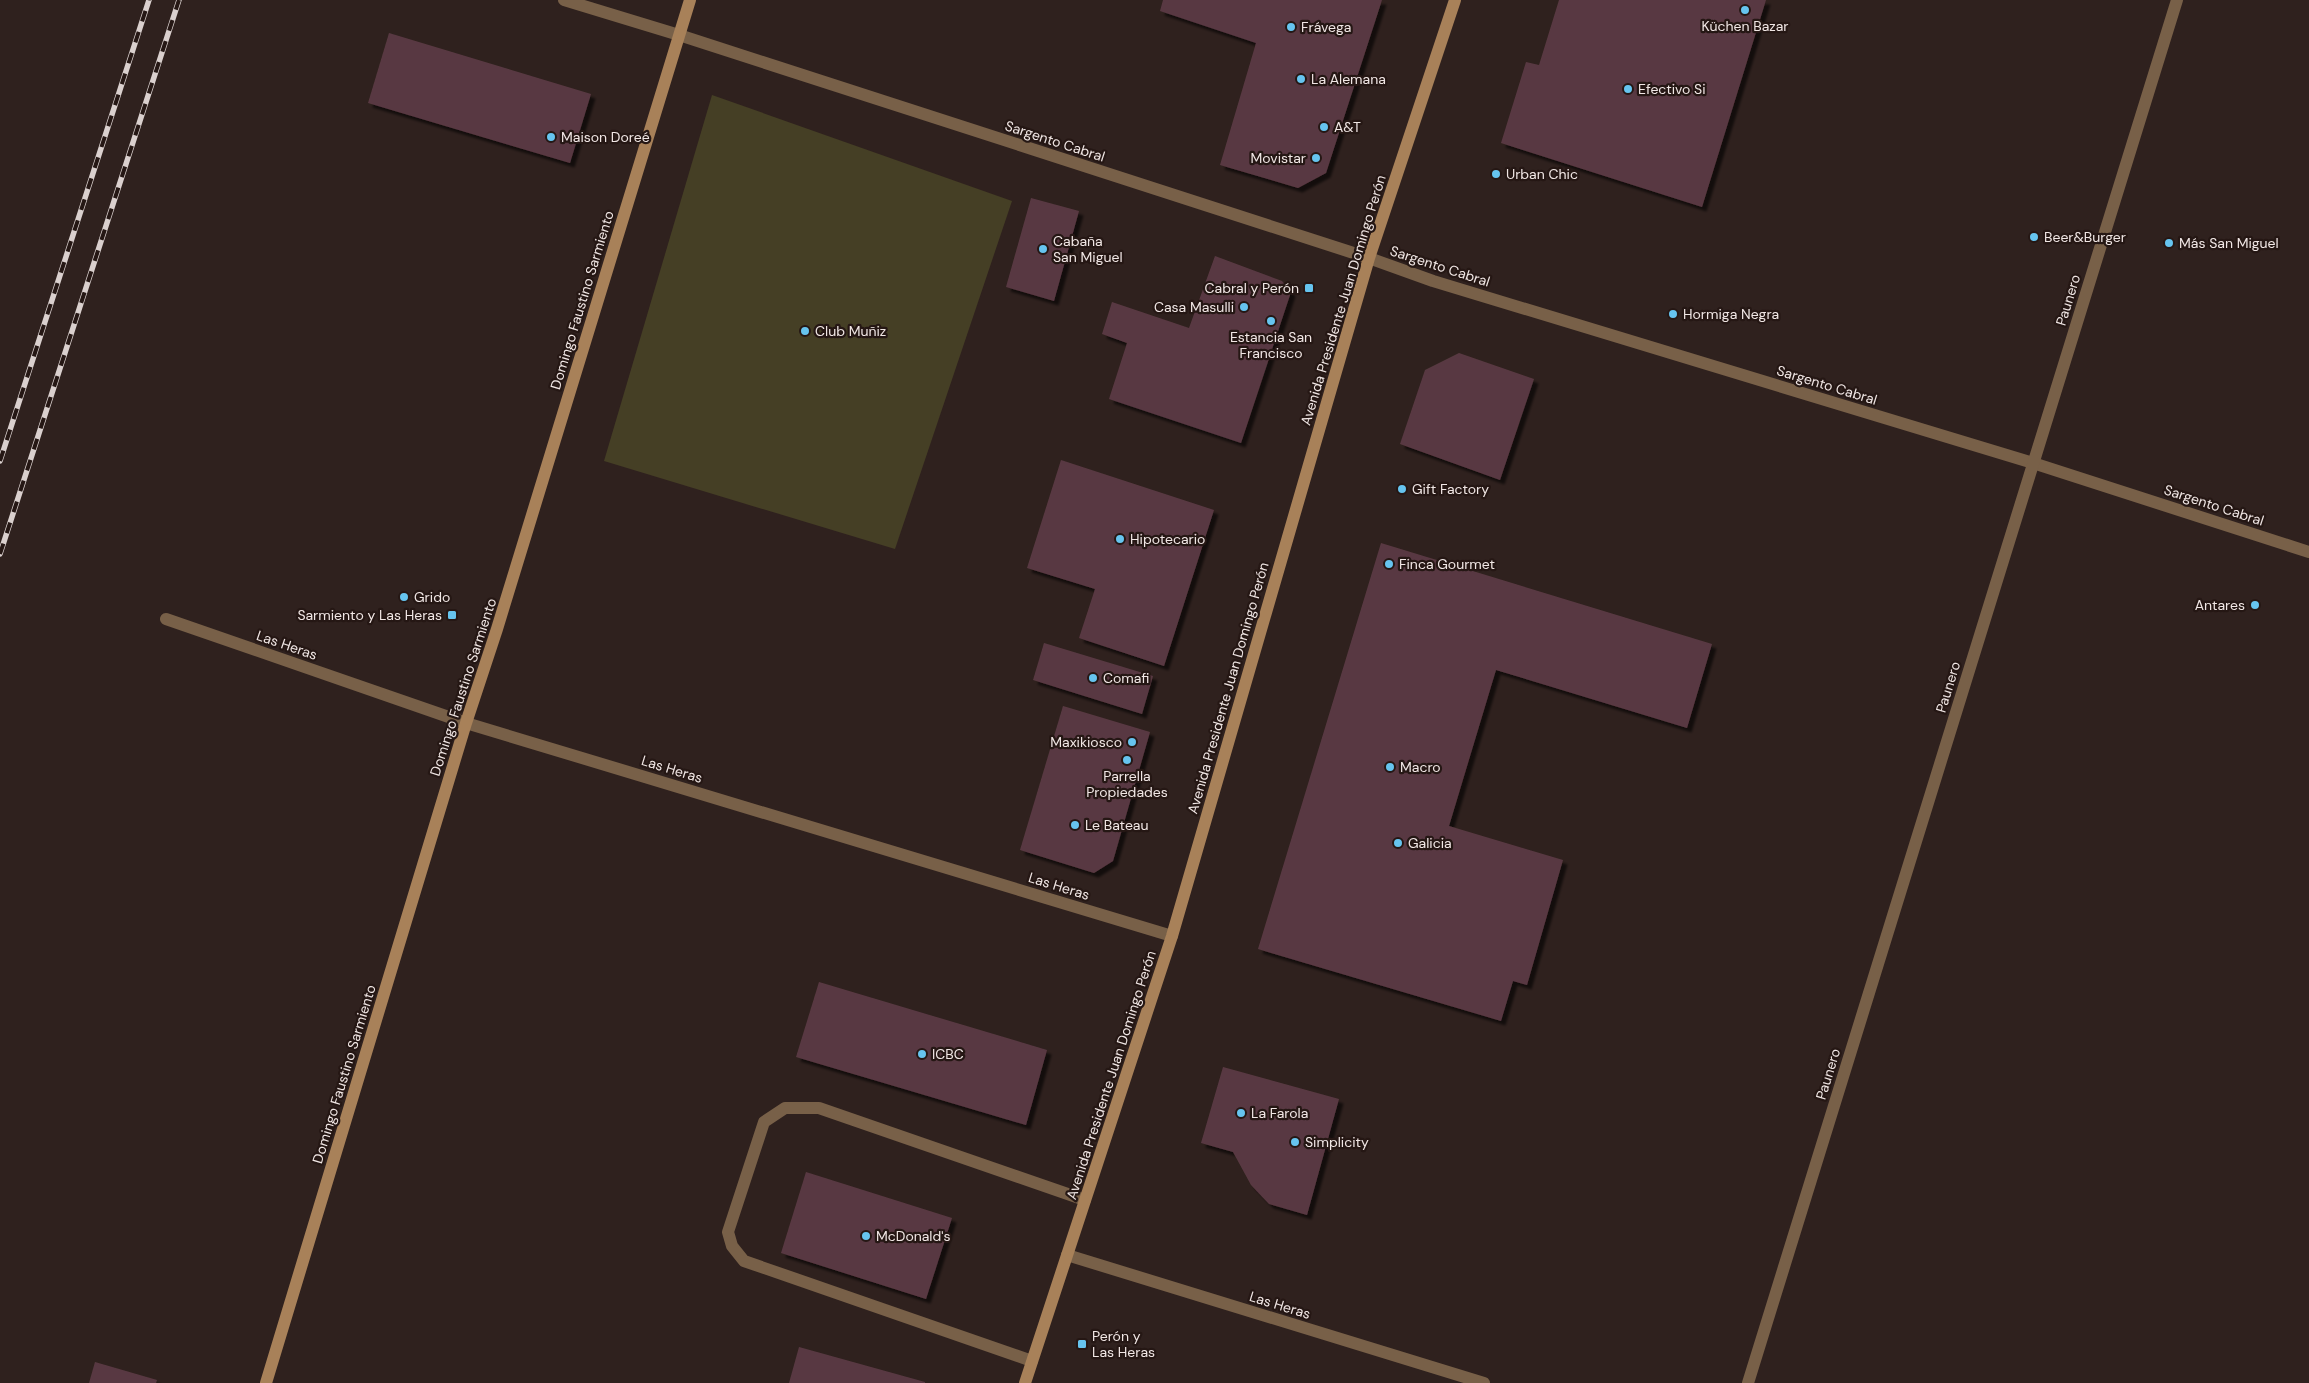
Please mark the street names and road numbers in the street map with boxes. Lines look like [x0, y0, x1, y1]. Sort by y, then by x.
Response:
street label: Sargento Cabral [1003, 116, 1107, 166]
street label: Avenida Presidente Juan Domingo Perón [1296, 173, 1390, 427]
street label: Domingo Faustino Sarmiento [546, 208, 618, 392]
street label: Sargento Cabral [1388, 241, 1492, 291]
street label: Paunero [2052, 272, 2084, 328]
street label: Sargento Cabral [1775, 361, 1879, 409]
street label: Sargento Cabral [2162, 480, 2266, 530]
street label: Avenida Presidente Juan Domingo Perón [1183, 560, 1273, 816]
street label: Domingo Faustino Sarmiento [426, 596, 500, 778]
street label: Las Heras [254, 626, 320, 664]
street label: Paunero [1932, 659, 1964, 715]
street label: Las Heras [639, 751, 705, 787]
street label: Las Heras [1026, 868, 1092, 904]
street label: Avenida Presidente Juan Domingo Perón [1062, 948, 1160, 1202]
street label: Domingo Faustino Sarmiento [308, 982, 380, 1166]
street label: Paunero [1812, 1046, 1844, 1102]
street label: Las Heras [1247, 1287, 1313, 1323]

